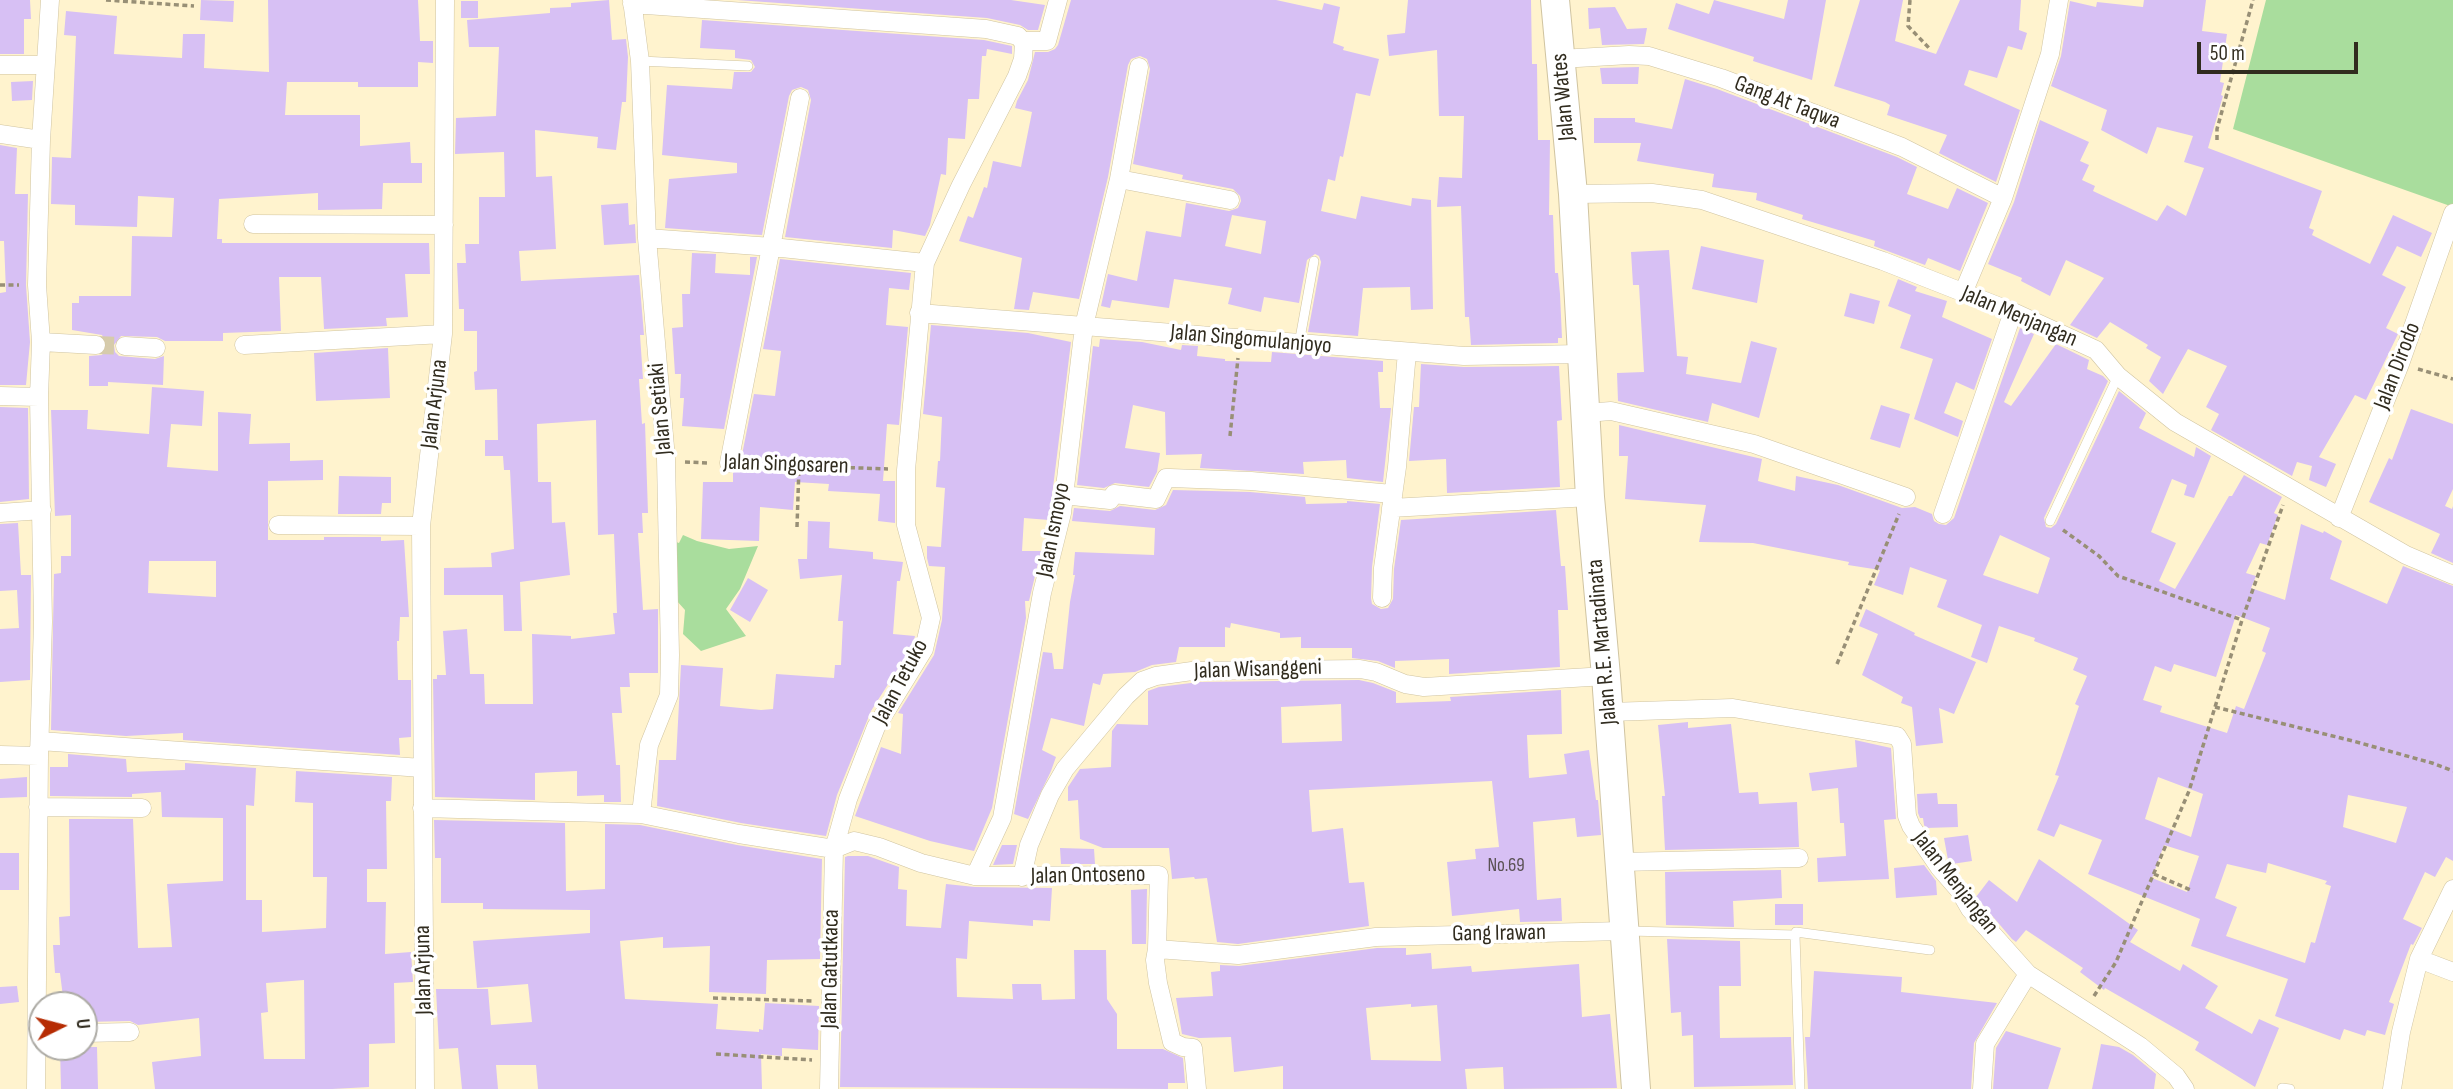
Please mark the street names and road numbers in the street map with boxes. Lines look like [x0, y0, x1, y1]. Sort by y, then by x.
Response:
street label: Jalan Wates [1546, 52, 1582, 142]
street label: Gang At Taqwa [1730, 70, 1844, 136]
street label: Jalan Menjangan [1957, 280, 2081, 354]
street label: Jalan Singomulanjoyo [1169, 319, 1333, 361]
street label: Jalan Dirodo [2369, 319, 2427, 413]
street label: Jalan Arjuna [416, 358, 454, 450]
street label: Jalan Setiaki [643, 362, 679, 456]
street label: Jalan Singosaren [723, 449, 849, 481]
street label: Jalan Ismoyo [1031, 481, 1077, 579]
street label: Jalan R.E. Martadinata [1582, 558, 1624, 726]
street label: Jalan Tetuko [867, 635, 935, 729]
street label: Jalan Wisanggeni [1194, 654, 1322, 686]
street label: Jalan Menjangan [1906, 826, 2004, 940]
street label: Jalan Ontoseno [1030, 861, 1146, 891]
street label: Jalan Gatutkaca [816, 909, 846, 1029]
street label: Gang Irawan [1452, 919, 1546, 949]
street label: Jalan Arjuna [409, 925, 439, 1015]

